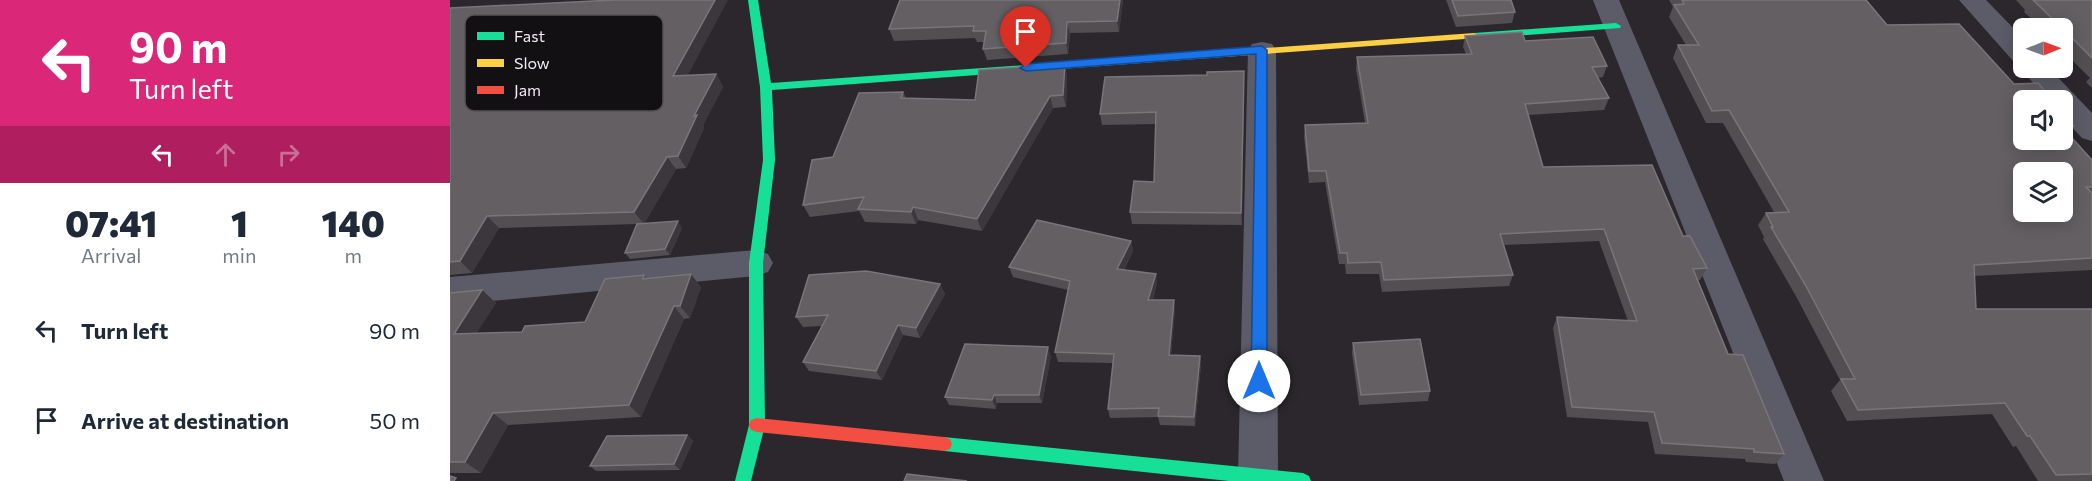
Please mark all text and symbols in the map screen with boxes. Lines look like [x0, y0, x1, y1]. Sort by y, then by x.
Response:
pin [1000, 6, 1051, 68]
legend [465, 15, 663, 111]
icon: arrive [1009, 15, 1042, 48]
north arrow [2013, 18, 2073, 78]
map controls [2013, 18, 2073, 222]
text: 90 m [129, 20, 228, 72]
icon: left [30, 24, 108, 102]
text: Fast [514, 26, 545, 45]
text: Slow [514, 53, 550, 72]
text: Turn left [129, 72, 233, 105]
text: Jam [514, 80, 541, 99]
button: sound [2013, 90, 2073, 150]
icon: left [146, 138, 179, 171]
icon: ahead [209, 138, 242, 171]
icon: right [272, 138, 305, 171]
button: layers [2013, 162, 2073, 222]
text: 07:41 [65, 200, 157, 244]
text: 1 [231, 200, 248, 244]
text: 140 [322, 200, 385, 244]
text: Arrival [81, 243, 141, 267]
text: min [222, 243, 256, 267]
text: m [344, 243, 362, 267]
icon: left [30, 314, 63, 347]
text: Turn left [81, 317, 168, 344]
text: 90 m [369, 317, 420, 344]
position arrow [1227, 349, 1291, 413]
icon: arrive [30, 404, 63, 437]
text: Arrive at destination [81, 407, 289, 434]
text: 50 m [370, 407, 420, 434]

